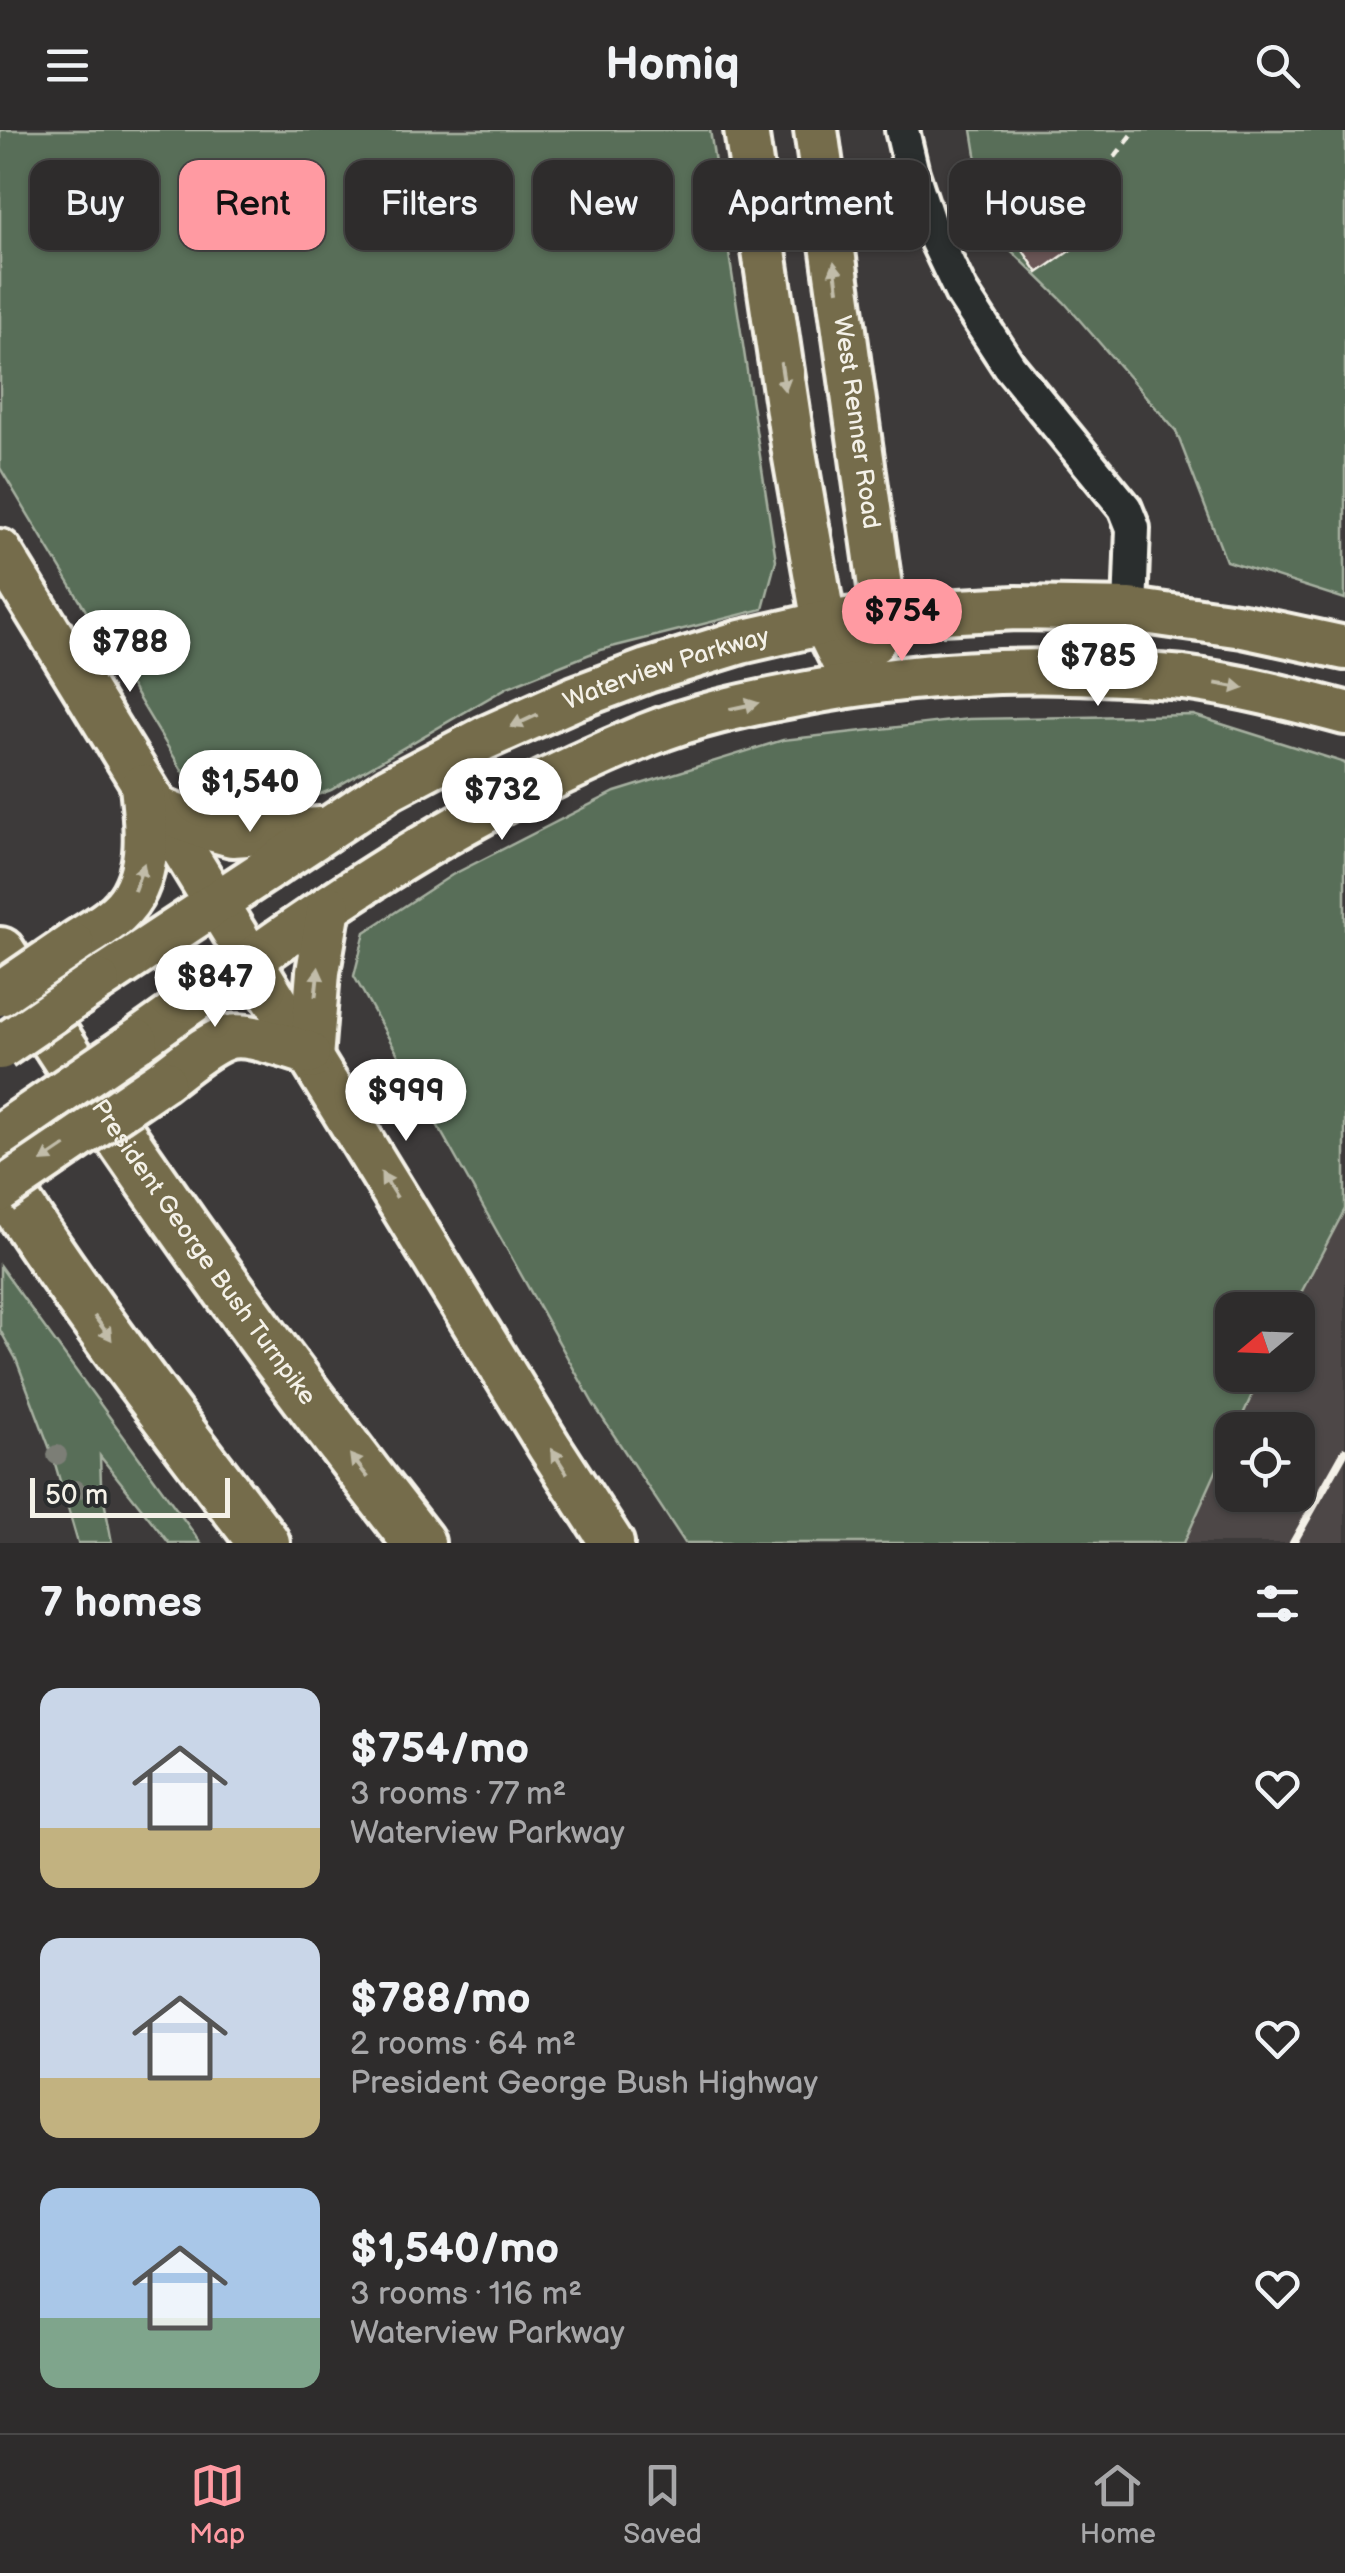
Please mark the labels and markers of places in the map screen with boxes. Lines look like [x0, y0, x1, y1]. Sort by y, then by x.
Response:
pin: $754 [843, 579, 961, 664]
pin: $788 [71, 610, 189, 695]
pin: $785 [1039, 624, 1157, 709]
pin: $1,540 [169, 750, 331, 835]
pin: $732 [443, 758, 561, 843]
pin: $847 [156, 945, 274, 1030]
pin: $999 [347, 1059, 465, 1144]

